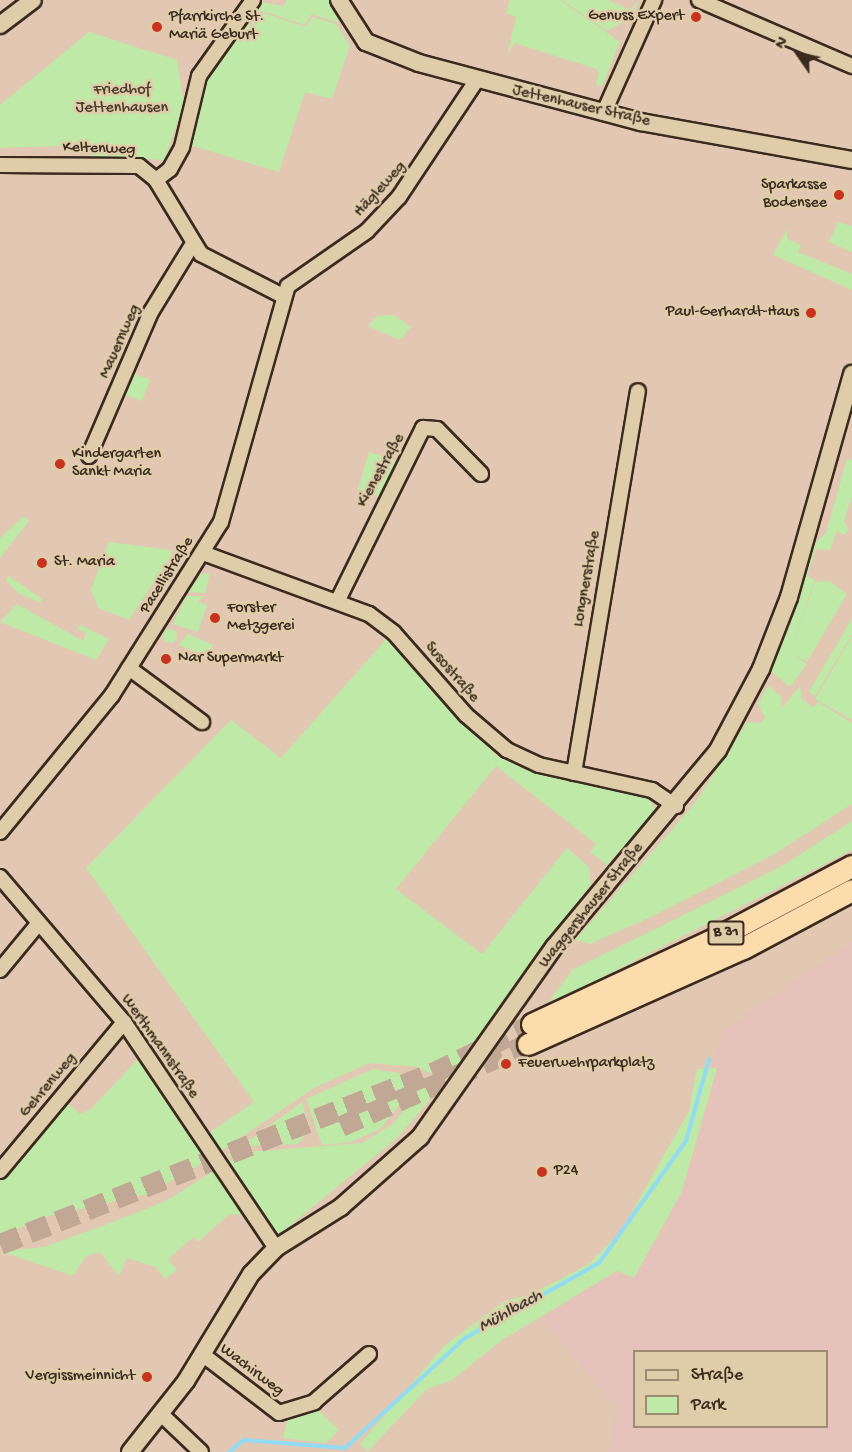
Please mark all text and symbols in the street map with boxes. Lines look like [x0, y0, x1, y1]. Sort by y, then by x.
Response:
place label: Genuss Expert [588, 7, 684, 27]
place label: Pfarrkirche St. Mariä Geburt [169, 8, 264, 46]
marker: Genuss Expert [689, 10, 703, 24]
marker: Pfarrkirche St. Mariä Geburt [150, 20, 164, 34]
north arrow [768, 24, 828, 84]
text: N [772, 34, 793, 53]
park label: Friedhof Jettenhausen [76, 81, 168, 119]
street label: Jettenhauser Straße [510, 82, 652, 132]
street label: Keltenweg [62, 139, 136, 161]
street label: Hägleweg [351, 158, 411, 222]
place label: Sparkasse Bodensee [761, 176, 827, 214]
marker: Sparkasse Bodensee [832, 188, 846, 202]
street label: Mauernweg [96, 302, 146, 382]
place label: Paul-Gerhardt-Haus [666, 303, 799, 323]
marker: Paul-Gerhardt-Haus [804, 306, 818, 320]
street label: Kienestraße [354, 431, 410, 511]
place label: Kindergarten Sankt Maria [72, 445, 161, 483]
marker: Kindergarten Sankt Maria [53, 457, 67, 471]
street label: Longnerstraße [570, 529, 606, 629]
street label: Pacellistraße [137, 534, 199, 618]
place label: St. Maria [54, 553, 115, 573]
marker: St. Maria [35, 556, 49, 570]
place label: Forster Metzgerei [227, 599, 295, 637]
marker: Forster Metzgerei [208, 611, 222, 625]
street label: Susostraße [419, 639, 483, 707]
place label: Nar Supermarkt [178, 649, 283, 669]
marker: Nar Supermarkt [159, 652, 173, 666]
street label: Waggershauser Straße [536, 840, 648, 972]
road number: B 31 [706, 921, 746, 945]
street label: Werthmannstraße [116, 991, 202, 1103]
street label: Gehrenweg [17, 1050, 81, 1122]
place label: Feuerwehrparkplatz [518, 1054, 654, 1074]
marker: Feuerwehrparkplatz [499, 1057, 513, 1071]
place label: P24 [554, 1162, 578, 1182]
marker: P24 [535, 1165, 549, 1179]
water label: Mühlbach [475, 1286, 547, 1338]
street label: Wachirweg [215, 1341, 287, 1401]
legend [633, 1350, 828, 1428]
text: Straße [691, 1365, 743, 1386]
place label: Vergissmeinnicht [26, 1367, 135, 1387]
marker: Vergissmeinnicht [140, 1370, 154, 1384]
text: Park [691, 1395, 725, 1416]

